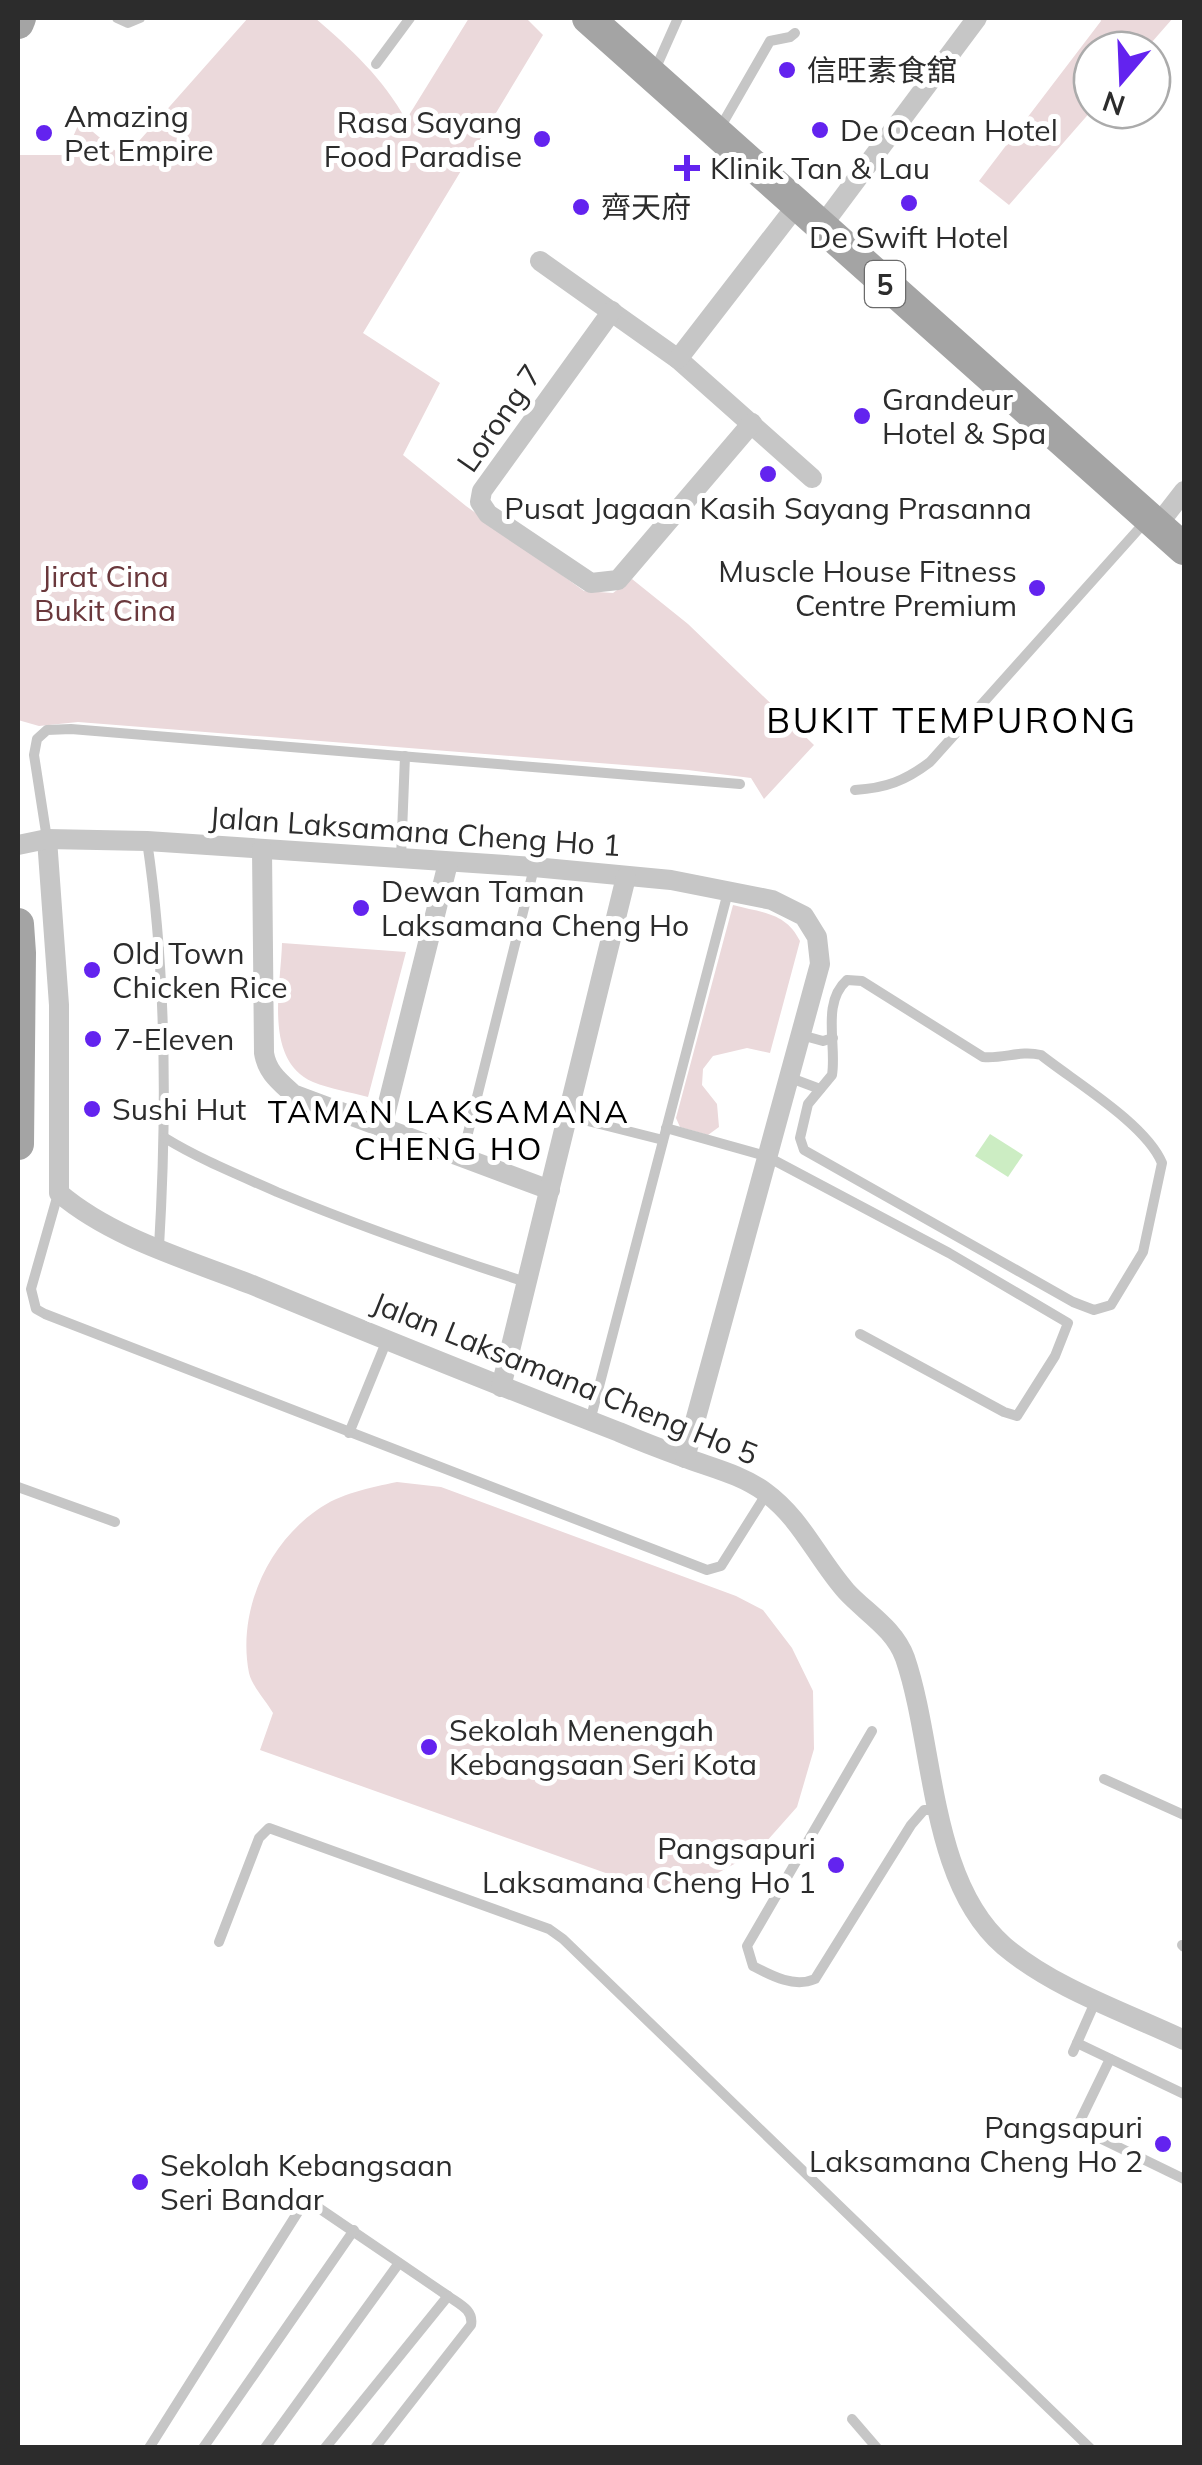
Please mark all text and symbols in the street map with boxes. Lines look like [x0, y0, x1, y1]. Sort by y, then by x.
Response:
north arrow [1072, 30, 1172, 130]
place label: 信旺素食舘 [807, 51, 957, 89]
marker: 信旺素食舘 [776, 59, 798, 81]
text: N [1098, 84, 1129, 124]
place label: Amazing Pet Empire [64, 97, 214, 169]
place label: Rasa Sayang Food Paradise [324, 103, 522, 175]
place label: De Ocean Hotel [840, 111, 1058, 149]
marker: De Ocean Hotel [809, 119, 831, 141]
marker: Amazing Pet Empire [33, 122, 55, 144]
marker: Rasa Sayang Food Paradise [531, 128, 553, 150]
place label: Klinik Tan & Lau [710, 149, 930, 187]
marker: Klinik Tan & Lau [674, 155, 700, 181]
place label: 齊天府 [601, 188, 691, 226]
marker: De Swift Hotel [898, 192, 920, 214]
marker: 齊天府 [570, 196, 592, 218]
place label: De Swift Hotel [809, 218, 1009, 256]
road number: 5 [865, 261, 905, 307]
street label: Lorong 7 [448, 357, 550, 479]
place label: Grandeur Hotel & Spa [882, 380, 1046, 452]
marker: Grandeur Hotel & Spa [851, 405, 873, 427]
marker: Pusat Jagaan Kasih Sayang Prasanna [757, 463, 779, 485]
place label: Pusat Jagaan Kasih Sayang Prasanna [504, 489, 1032, 527]
place label: Muscle House Fitness Centre Premium [718, 552, 1017, 624]
park label: Jirat Cina Bukit Cina [34, 557, 176, 629]
marker: Muscle House Fitness Centre Premium [1026, 577, 1048, 599]
district label: BUKIT TEMPURONG [766, 698, 1138, 742]
street label: Jalan Laksamana Cheng Ho 1 [208, 798, 622, 864]
place label: Dewan Taman Laksamana Cheng Ho [381, 872, 689, 944]
marker: Dewan Taman Laksamana Cheng Ho [350, 897, 372, 919]
place label: Old Town Chicken Rice [112, 934, 288, 1006]
marker: Old Town Chicken Rice [81, 959, 103, 981]
place label: 7-Eleven [113, 1020, 234, 1058]
marker: 7-Eleven [82, 1028, 104, 1050]
place label: Sushi Hut [112, 1090, 246, 1128]
district label: TAMAN LAKSAMANA CHENG HO [268, 1091, 630, 1168]
marker: Sushi Hut [81, 1098, 103, 1120]
street label: Jalan Laksamana Cheng Ho 5 [367, 1283, 763, 1473]
place label: Sekolah Menengah Kebangsaan Seri Kota [449, 1711, 757, 1783]
marker: Sekolah Menengah Kebangsaan Seri Kota [418, 1736, 440, 1758]
place label: Pangsapuri Laksamana Cheng Ho 1 [482, 1829, 816, 1901]
marker: Pangsapuri Laksamana Cheng Ho 1 [825, 1854, 847, 1876]
place label: Pangsapuri Laksamana Cheng Ho 2 [809, 2108, 1143, 2180]
marker: Pangsapuri Laksamana Cheng Ho 2 [1152, 2133, 1174, 2155]
place label: Sekolah Kebangsaan Seri Bandar [160, 2146, 453, 2218]
marker: Sekolah Kebangsaan Seri Bandar [129, 2171, 151, 2193]

